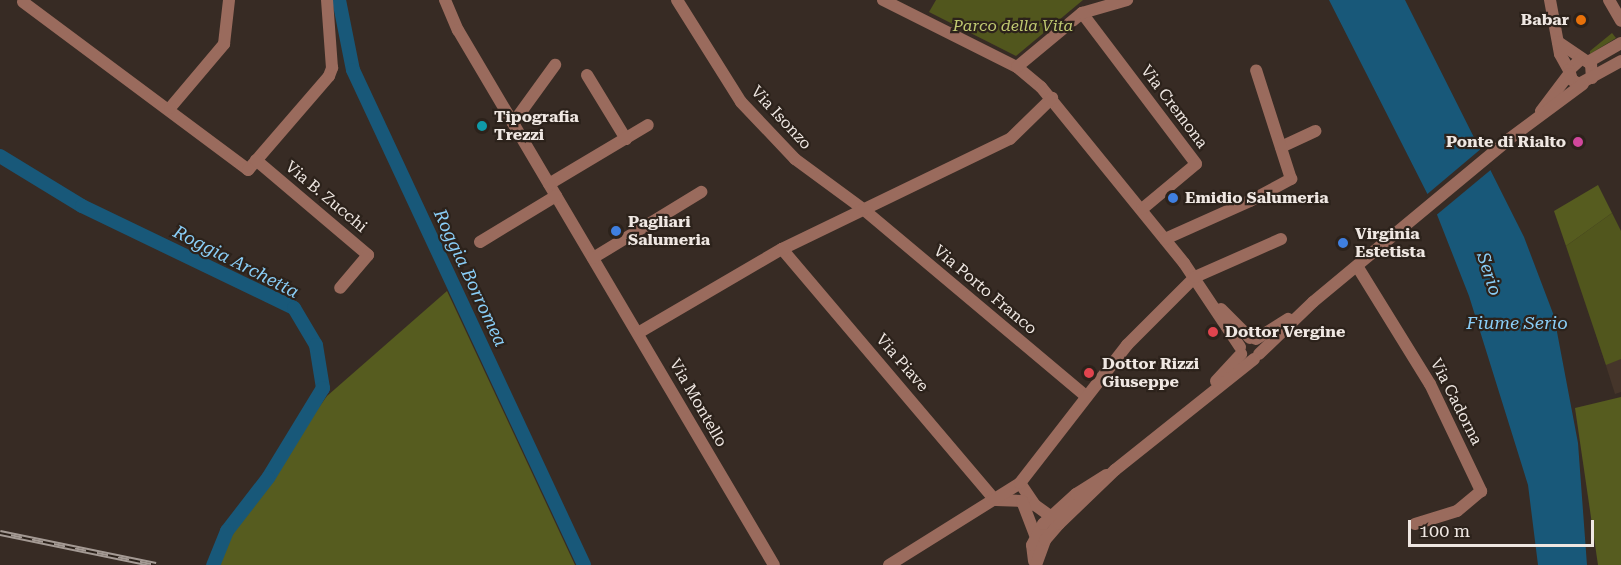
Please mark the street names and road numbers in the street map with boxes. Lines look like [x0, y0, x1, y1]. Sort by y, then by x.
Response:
street label: Via Cremona [1136, 62, 1212, 152]
street label: Via Isonzo [747, 82, 815, 154]
street label: Via B. Zucchi [281, 157, 371, 237]
street label: Via Porto Franco [929, 241, 1041, 339]
street label: Via Piave [872, 330, 932, 396]
street label: Via Cadorna [1426, 355, 1486, 449]
street label: Via Montello [665, 356, 731, 450]

